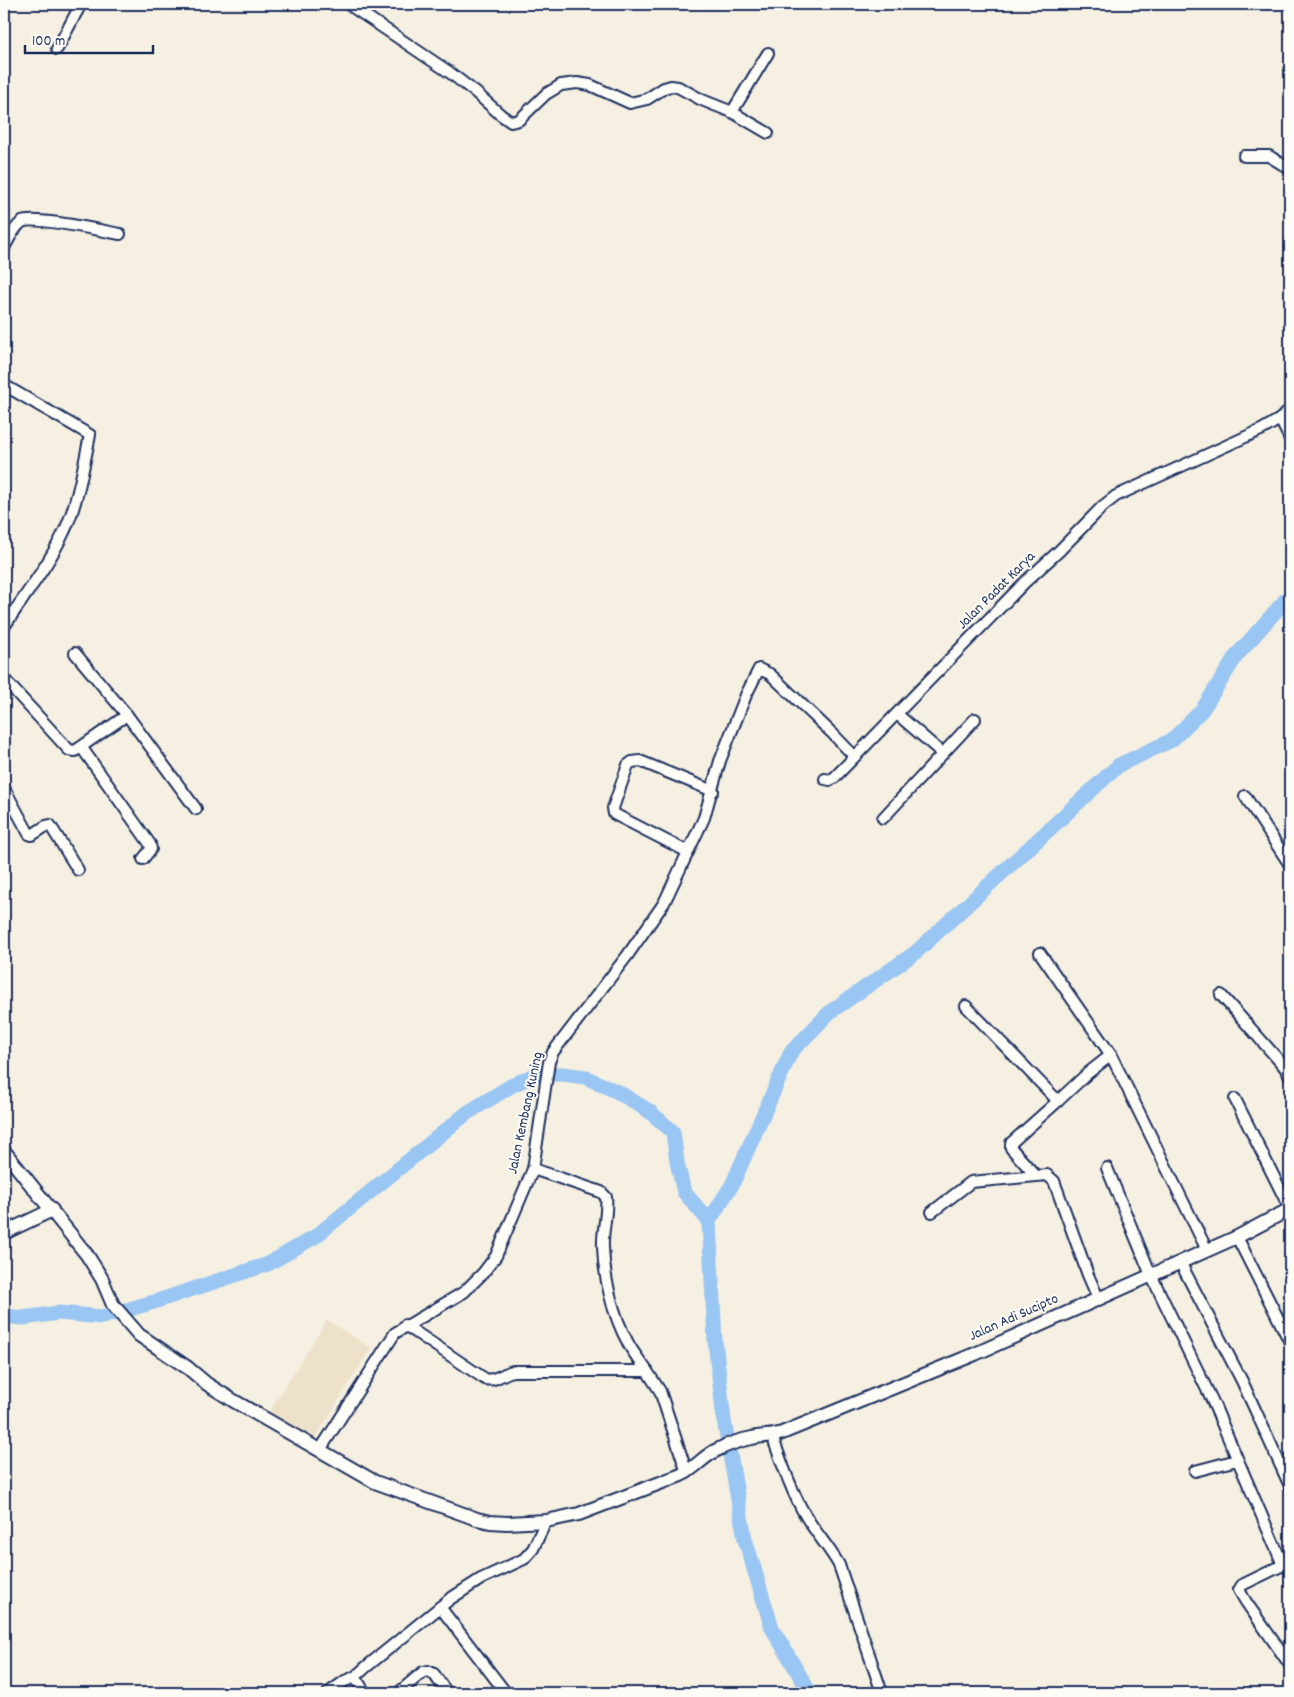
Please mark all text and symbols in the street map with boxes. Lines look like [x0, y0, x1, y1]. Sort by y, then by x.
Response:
scale bar [25, 22, 152, 54]
text: 100 m [32, 31, 65, 53]
street label: Jalan Padat Karya [953, 546, 1042, 635]
street label: Jalan Kembang Kuning [502, 1050, 550, 1176]
street label: Jalan Adi Sucipto [966, 1288, 1063, 1348]

